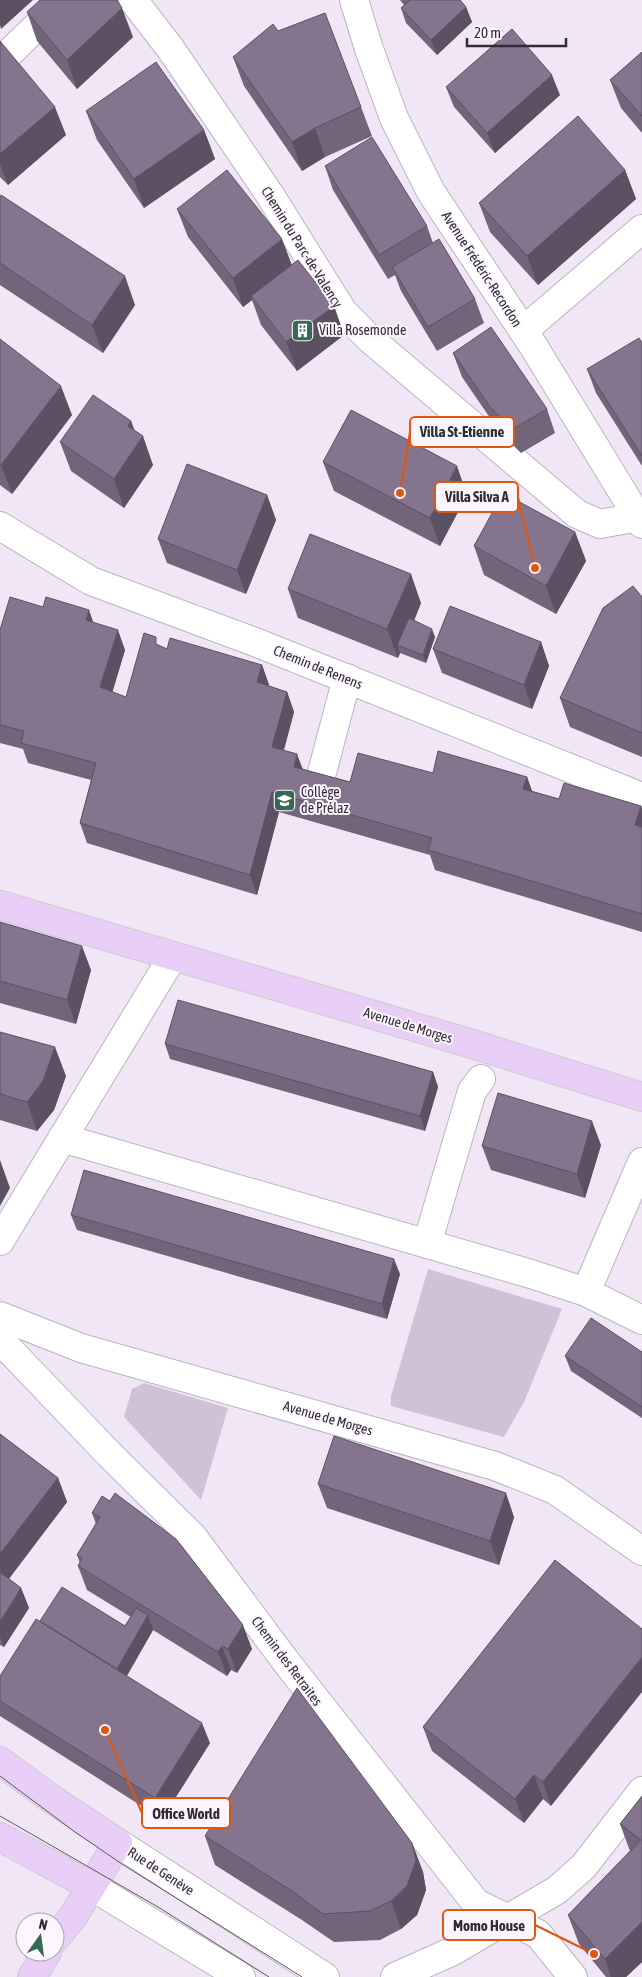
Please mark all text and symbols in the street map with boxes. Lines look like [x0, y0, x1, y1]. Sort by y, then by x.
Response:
scale bar [467, 15, 566, 47]
text: 20 m [474, 24, 501, 41]
street label: Chemin du Parc-de-Valency [258, 183, 346, 311]
street label: Avenue Frédéric-Recordon [439, 208, 525, 330]
building icon: Villa Rosemonde [291, 318, 315, 342]
place label: Villa Rosemonde [319, 322, 406, 338]
callout: Villa St-Etienne [410, 417, 514, 447]
text: Villa St-Etienne [419, 423, 504, 440]
callout: Villa Silva A [435, 482, 518, 512]
text: Villa Silva A [444, 488, 510, 505]
street label: Chemin de Renens [271, 642, 365, 692]
place label: Collège de Prélaz [301, 784, 349, 816]
school or university icon: Collège de Prélaz [273, 788, 297, 812]
street label: Avenue de Morges [362, 1004, 455, 1046]
street label: Avenue de Morges [281, 1398, 375, 1438]
street label: Chemin des Retraites [248, 1613, 326, 1709]
callout: Office World [142, 1798, 230, 1828]
text: Office World [152, 1805, 220, 1822]
street label: Rue de Genève [125, 1844, 197, 1898]
callout: Momo House [443, 1910, 535, 1940]
north arrow [15, 1912, 65, 1962]
text: N [37, 1916, 49, 1933]
text: Momo House [453, 1917, 525, 1934]

